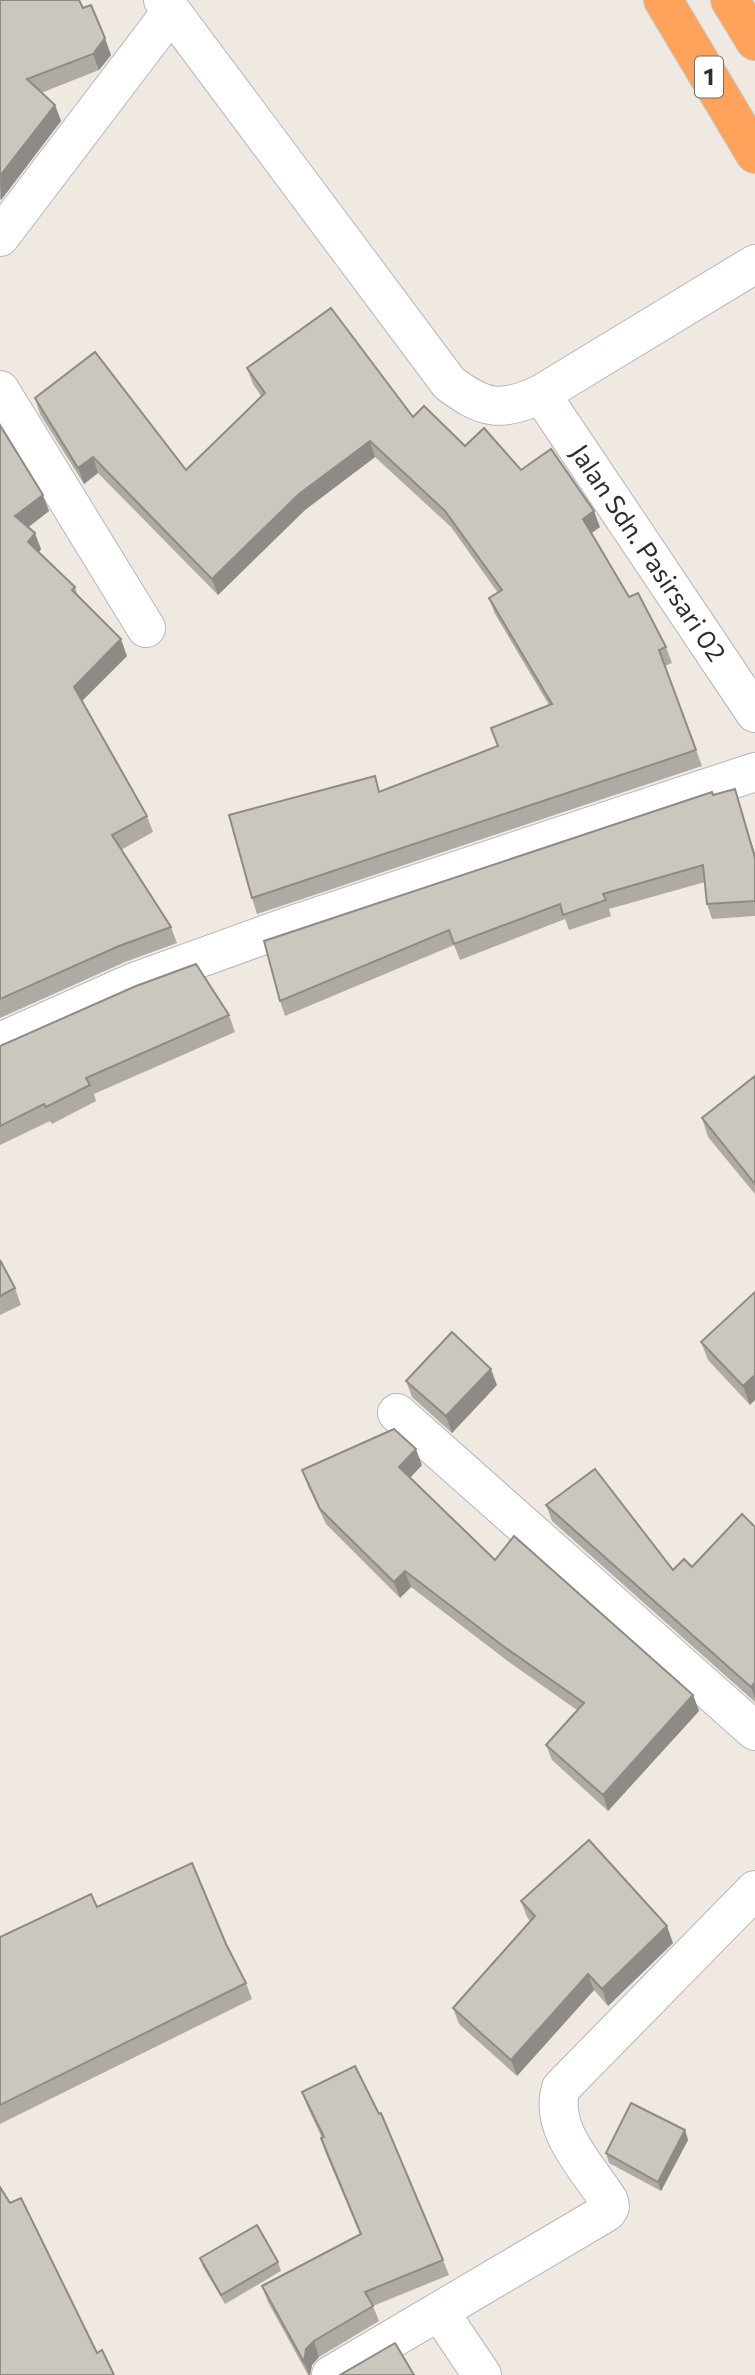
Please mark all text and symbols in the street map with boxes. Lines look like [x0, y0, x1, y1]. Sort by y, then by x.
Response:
road number: 1 [695, 56, 723, 98]
street label: Jalan Sdn. Pasirsari 02 [565, 438, 733, 666]

